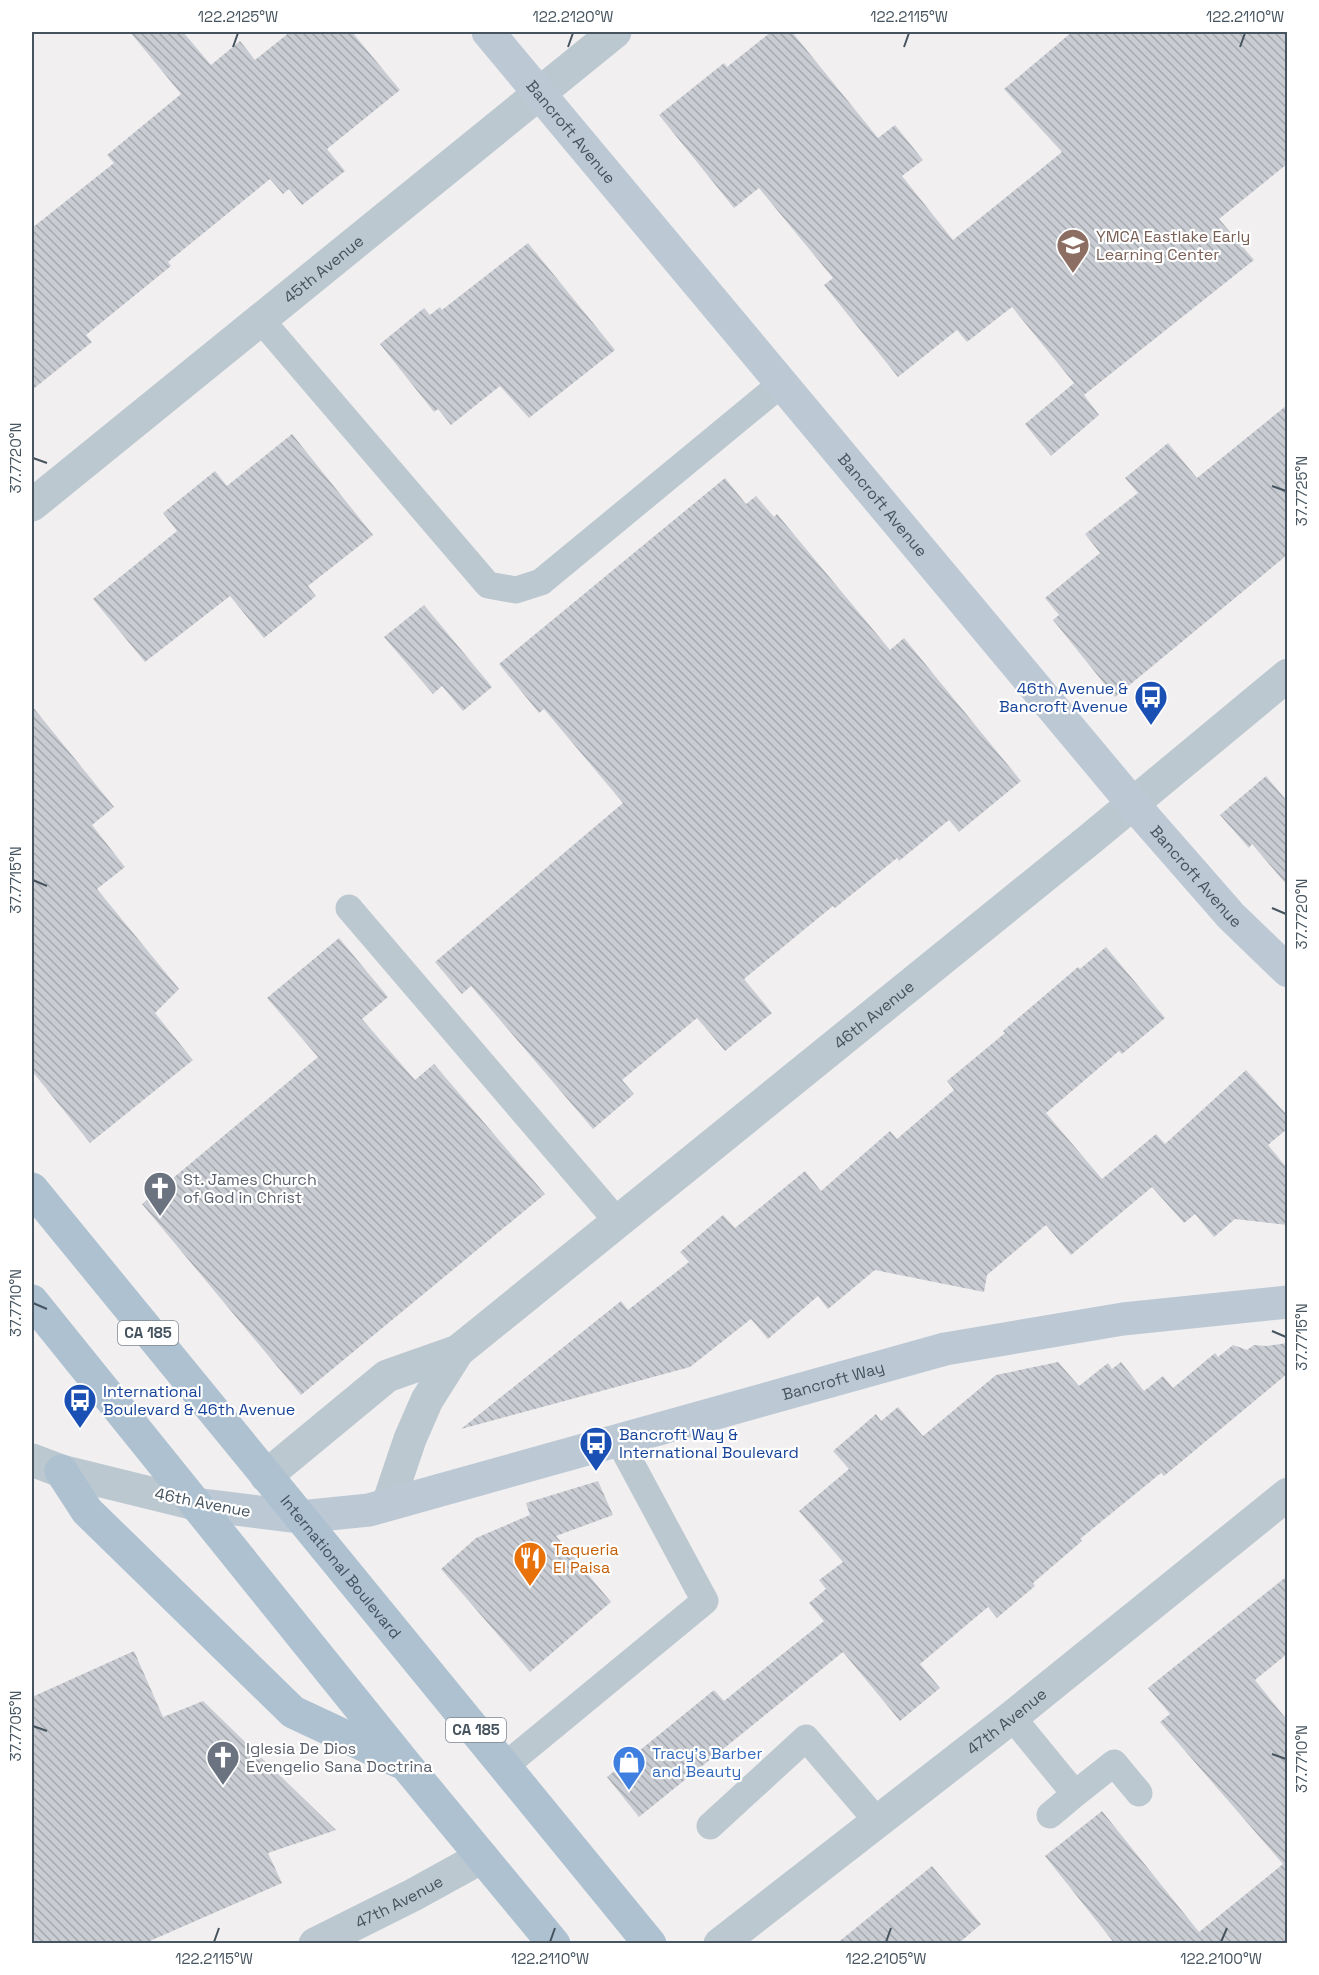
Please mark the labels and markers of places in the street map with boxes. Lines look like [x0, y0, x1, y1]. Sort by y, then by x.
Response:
place label: YMCA Eastlake Early Learning Center [1096, 226, 1250, 265]
school or university icon: YMCA Eastlake Early Learning Center [1055, 227, 1091, 274]
place label: 46th Avenue & Bancroft Avenue [999, 678, 1128, 717]
bus stop icon: 46th Avenue & Bancroft Avenue [1133, 679, 1169, 726]
place label: St. James Church of God in Christ [183, 1169, 317, 1208]
church icon: St. James Church of God in Christ [142, 1170, 178, 1217]
place label: International Boulevard & 46th Avenue [103, 1381, 295, 1420]
bus stop icon: International Boulevard & 46th Avenue [62, 1382, 98, 1429]
place label: Bancroft Way & International Boulevard [619, 1424, 799, 1463]
bus stop icon: Bancroft Way & International Boulevard [578, 1425, 614, 1472]
place label: Taqueria El Paisa [553, 1539, 619, 1578]
restaurant icon: Taqueria El Paisa [512, 1540, 548, 1587]
place label: Iglesia De Dios Evengelio Sana Doctrina [246, 1738, 432, 1777]
church icon: Iglesia De Dios Evengelio Sana Doctrina [205, 1739, 241, 1786]
place label: Tracy’s Barber and Beauty [652, 1743, 762, 1782]
shop icon: Tracy’s Barber and Beauty [611, 1744, 647, 1791]

